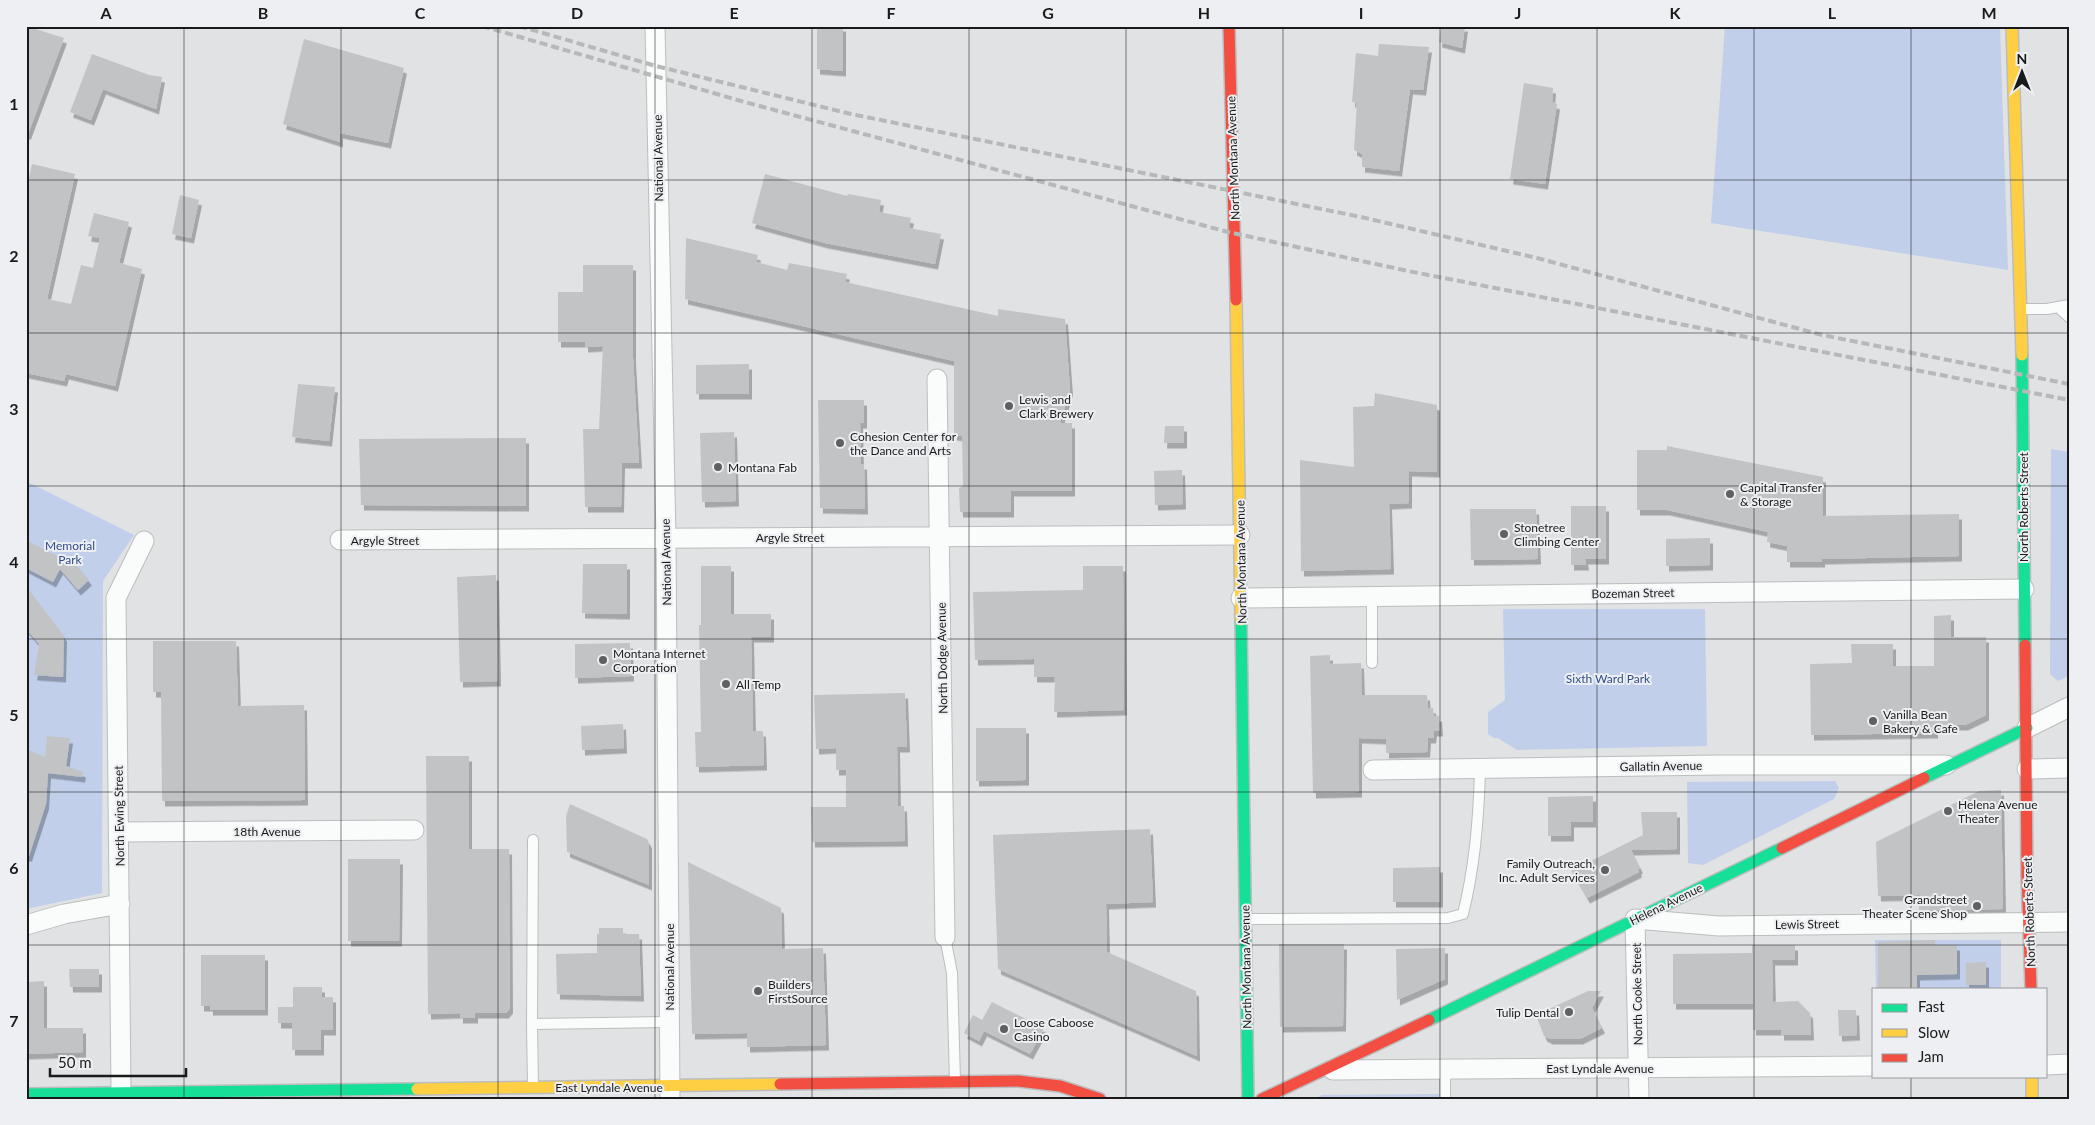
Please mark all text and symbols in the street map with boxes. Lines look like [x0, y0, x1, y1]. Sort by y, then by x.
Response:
text: A [99, 3, 112, 22]
text: B [258, 3, 268, 22]
text: C [415, 3, 426, 22]
text: D [571, 3, 583, 22]
text: E [729, 3, 739, 22]
text: F [886, 3, 896, 22]
text: G [1042, 3, 1054, 22]
text: H [1198, 3, 1210, 22]
text: I [1359, 3, 1363, 22]
text: J [1515, 3, 1521, 22]
text: K [1670, 3, 1682, 22]
text: L [1828, 3, 1837, 22]
text: M [1981, 3, 1997, 22]
north arrow [1998, 48, 2048, 98]
text: N [2017, 50, 2027, 67]
text: 1 [9, 94, 19, 113]
street label: North Montana Avenue [1223, 96, 1243, 220]
street label: National Avenue [650, 114, 666, 202]
text: 2 [9, 246, 19, 265]
place label: Lewis and Clark Brewery [1019, 392, 1094, 421]
text: 3 [9, 399, 19, 418]
marker: Lewis and Clark Brewery [1003, 400, 1015, 412]
place label: Cohesion Center for the Dance and Arts [850, 429, 957, 458]
marker: Cohesion Center for the Dance and Arts [834, 437, 846, 449]
street label: North Roberts Street [2016, 451, 2031, 562]
place label: Montana Fab [728, 460, 797, 475]
marker: Montana Fab [712, 461, 724, 473]
place label: Capital Transfer & Storage [1740, 480, 1823, 509]
marker: Capital Transfer & Storage [1724, 488, 1736, 500]
street label: North Montana Avenue [1232, 500, 1250, 624]
street label: National Avenue [658, 518, 674, 606]
place label: Stonetree Climbing Center [1514, 520, 1600, 549]
marker: Stonetree Climbing Center [1498, 528, 1510, 540]
street label: Argyle Street [756, 530, 825, 545]
street label: Argyle Street [351, 533, 420, 548]
park label: Memorial Park [45, 538, 95, 567]
text: 4 [9, 552, 19, 571]
street label: Bozeman Street [1591, 585, 1675, 601]
street label: North Dodge Avenue [934, 602, 950, 714]
place label: Montana Internet Corporation [613, 646, 706, 675]
marker: Montana Internet Corporation [597, 654, 609, 666]
park label: Sixth Ward Park [1566, 671, 1651, 686]
place label: All Temp [736, 677, 781, 692]
marker: All Temp [720, 678, 732, 690]
text: 5 [9, 705, 19, 724]
place label: Vanilla Bean Bakery & Cafe [1883, 707, 1958, 736]
marker: Vanilla Bean Bakery & Cafe [1867, 715, 1879, 727]
street label: Gallatin Avenue [1620, 758, 1702, 774]
street label: North Ewing Street [111, 765, 127, 867]
place label: Helena Avenue Theater [1958, 797, 2038, 826]
marker: Helena Avenue Theater [1942, 805, 1954, 817]
street label: 18th Avenue [233, 824, 301, 839]
place label: Family Outreach, Inc. Adult Services [1499, 856, 1595, 885]
street label: North Roberts Street [2020, 856, 2038, 967]
text: 6 [9, 858, 19, 877]
marker: Family Outreach, Inc. Adult Services [1599, 864, 1611, 876]
street label: Helena Avenue [1627, 880, 1705, 928]
place label: Grandstreet Theater Scene Shop [1862, 892, 1968, 921]
marker: Grandstreet Theater Scene Shop [1971, 900, 1983, 912]
street label: North Montana Avenue [1237, 905, 1255, 1029]
street label: Lewis Street [1775, 916, 1840, 932]
street label: National Avenue [662, 924, 677, 1010]
street label: North Cooke Street [1629, 942, 1645, 1045]
place label: Builders FirstSource [768, 977, 828, 1006]
marker: Builders FirstSource [752, 985, 764, 997]
legend [1872, 988, 2048, 1078]
text: Fast [1918, 997, 1945, 1015]
place label: Tulip Dental [1496, 1005, 1559, 1020]
marker: Tulip Dental [1563, 1006, 1575, 1018]
text: 7 [9, 1011, 19, 1030]
place label: Loose Caboose Casino [1014, 1015, 1094, 1044]
marker: Loose Caboose Casino [998, 1023, 1010, 1035]
text: Slow [1918, 1023, 1950, 1041]
scale bar [50, 1045, 186, 1077]
text: Jam [1918, 1047, 1944, 1065]
text: 50 m [58, 1053, 92, 1071]
street label: East Lyndale Avenue [1546, 1061, 1654, 1076]
street label: East Lyndale Avenue [555, 1080, 663, 1095]

